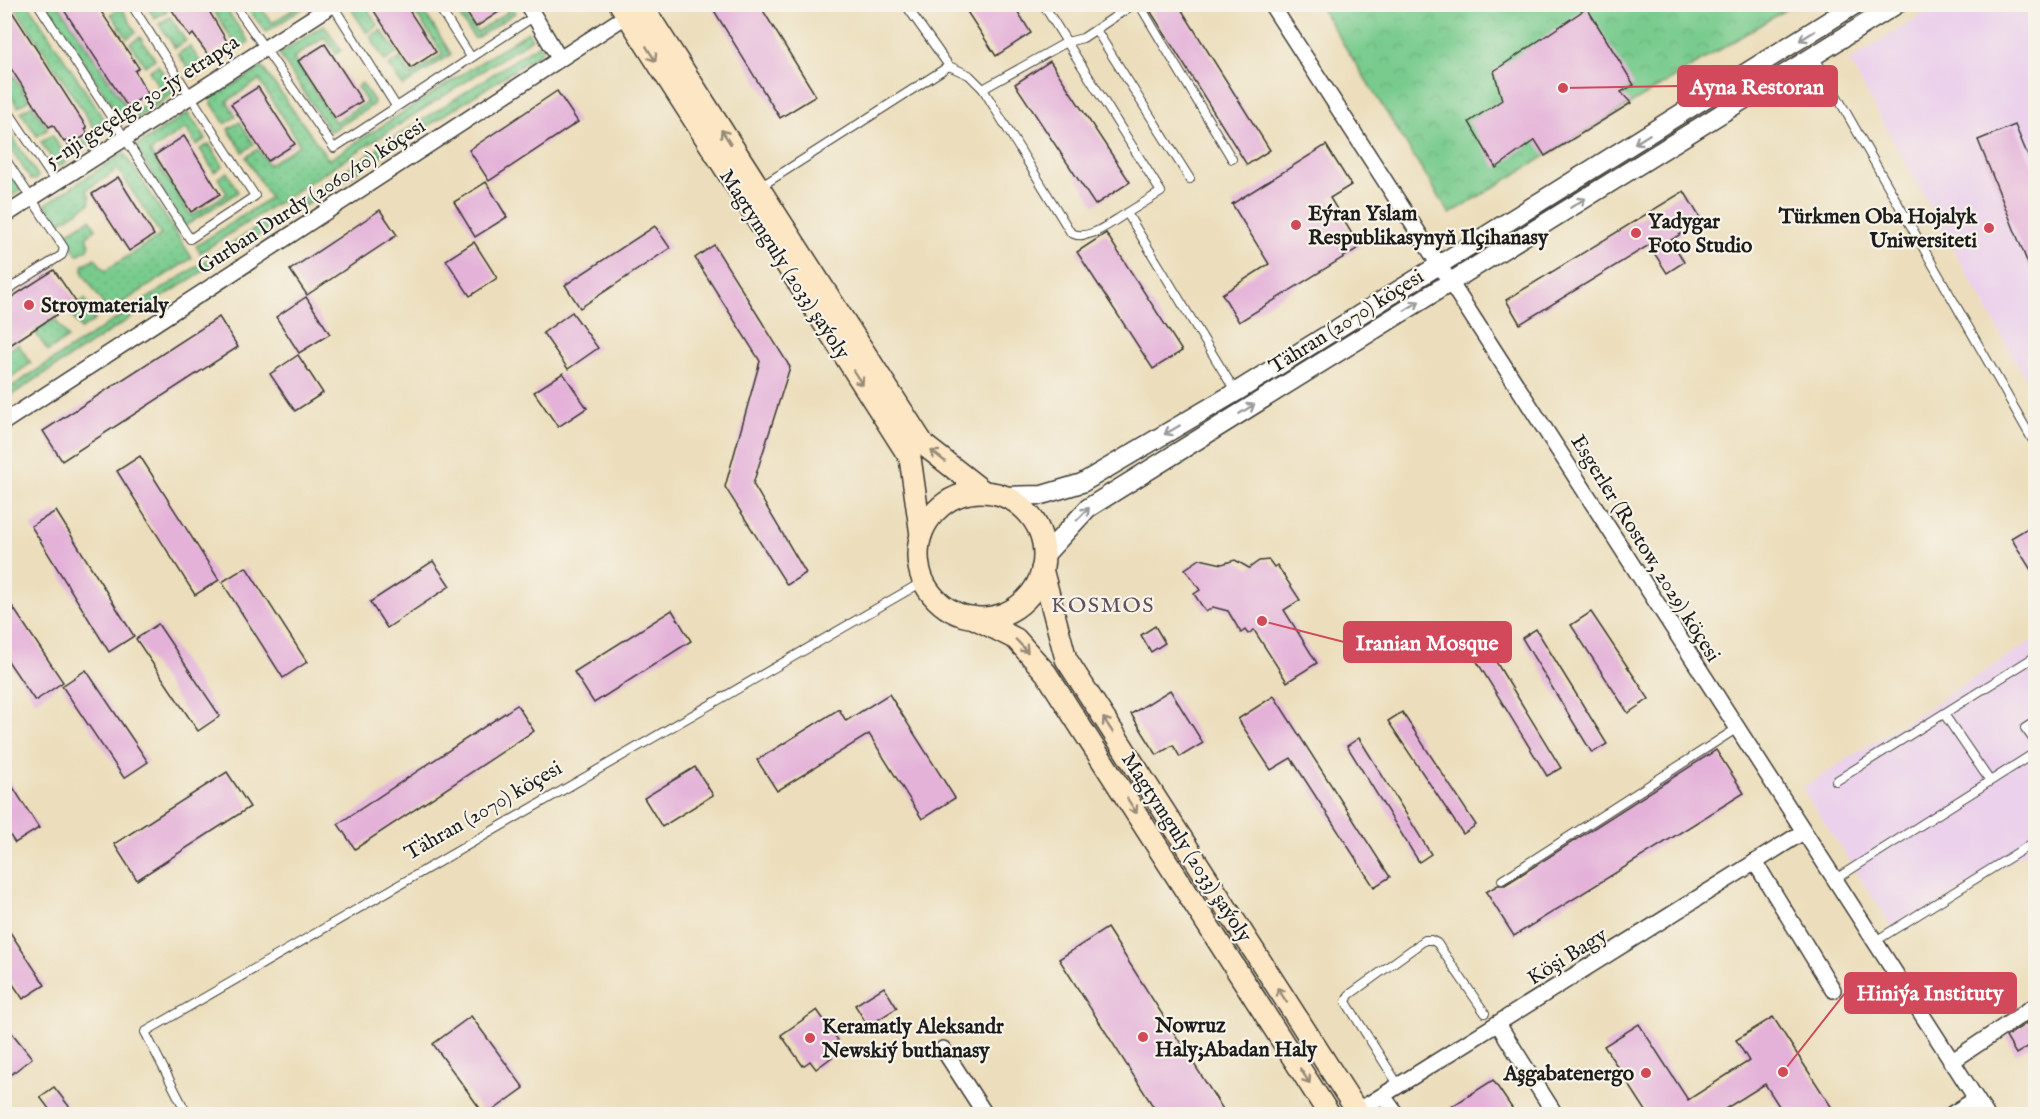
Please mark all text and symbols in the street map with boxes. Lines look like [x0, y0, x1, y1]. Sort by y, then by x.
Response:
street label: 5-nji geçelge 30-jy etrapça [41, 29, 246, 175]
one-way arrow [1799, 30, 1816, 42]
one-way arrow [646, 45, 658, 62]
callout: Ayna Restoran [1678, 66, 1837, 106]
text: Ayna Restoran [1689, 74, 1824, 102]
street label: Gurban Durdy (2060/10) köçesi [193, 113, 431, 281]
one-way arrow [720, 129, 732, 146]
one-way arrow [1634, 134, 1651, 146]
street label: Magtymguly (2033) şaýoly [712, 165, 856, 365]
one-way arrow [1569, 197, 1586, 209]
place label: Eýran Yslam Respublikasynyň Ilçihanasy [1308, 201, 1549, 252]
place label: Türkmen Oba Hojalyk Uniwersiteti [1778, 204, 1978, 255]
place label: Yadygar Foto Studio [1648, 209, 1753, 260]
marker: Eýran Yslam Respublikasynyň Ilçihanasy [1289, 218, 1303, 232]
marker: Türkmen Oba Hojalyk Uniwersiteti [1982, 221, 1996, 235]
marker: Yadygar Foto Studio [1629, 226, 1643, 240]
street label: Tähran (2070) köçesi [1264, 264, 1429, 381]
place label: Stroymaterialy [41, 293, 169, 320]
marker: Stroymaterialy [22, 298, 36, 312]
one-way arrow [1403, 300, 1420, 312]
one-way arrow [852, 369, 864, 385]
one-way arrow [1238, 403, 1255, 415]
one-way arrow [1164, 424, 1181, 436]
street label: Esgerler (Rostow, 2029) köçesi [1564, 430, 1726, 667]
one-way arrow [931, 450, 947, 463]
one-way arrow [1076, 507, 1090, 522]
district label: KOSMOS [1051, 592, 1155, 620]
callout: Iranian Mosque [1344, 622, 1511, 662]
text: Iranian Mosque [1355, 630, 1499, 658]
one-way arrow [1015, 638, 1029, 653]
one-way arrow [1102, 717, 1114, 733]
street label: Magtymguly (2033) şaýoly [1114, 748, 1258, 948]
street label: Tähran (2070) köçesi [400, 755, 567, 867]
one-way arrow [1126, 797, 1138, 814]
street label: Köşi Bagy [1523, 922, 1613, 992]
callout: Hiniýa Instituty [1845, 973, 2016, 1013]
text: Hiniýa Instituty [1857, 980, 2005, 1008]
one-way arrow [1275, 986, 1288, 1003]
place label: Nowruz Haly;Abadan Haly [1154, 1013, 1318, 1064]
place label: Keramatly Aleksandr Newskiý buthanasy [821, 1014, 1004, 1065]
marker: Nowruz Haly;Abadan Haly [1136, 1030, 1150, 1044]
marker: Keramatly Aleksandr Newskiý buthanasy [803, 1031, 817, 1045]
place label: Aşgabatenergo [1503, 1061, 1635, 1088]
marker: Aşgabatenergo [1639, 1066, 1653, 1080]
one-way arrow [1299, 1068, 1311, 1084]

